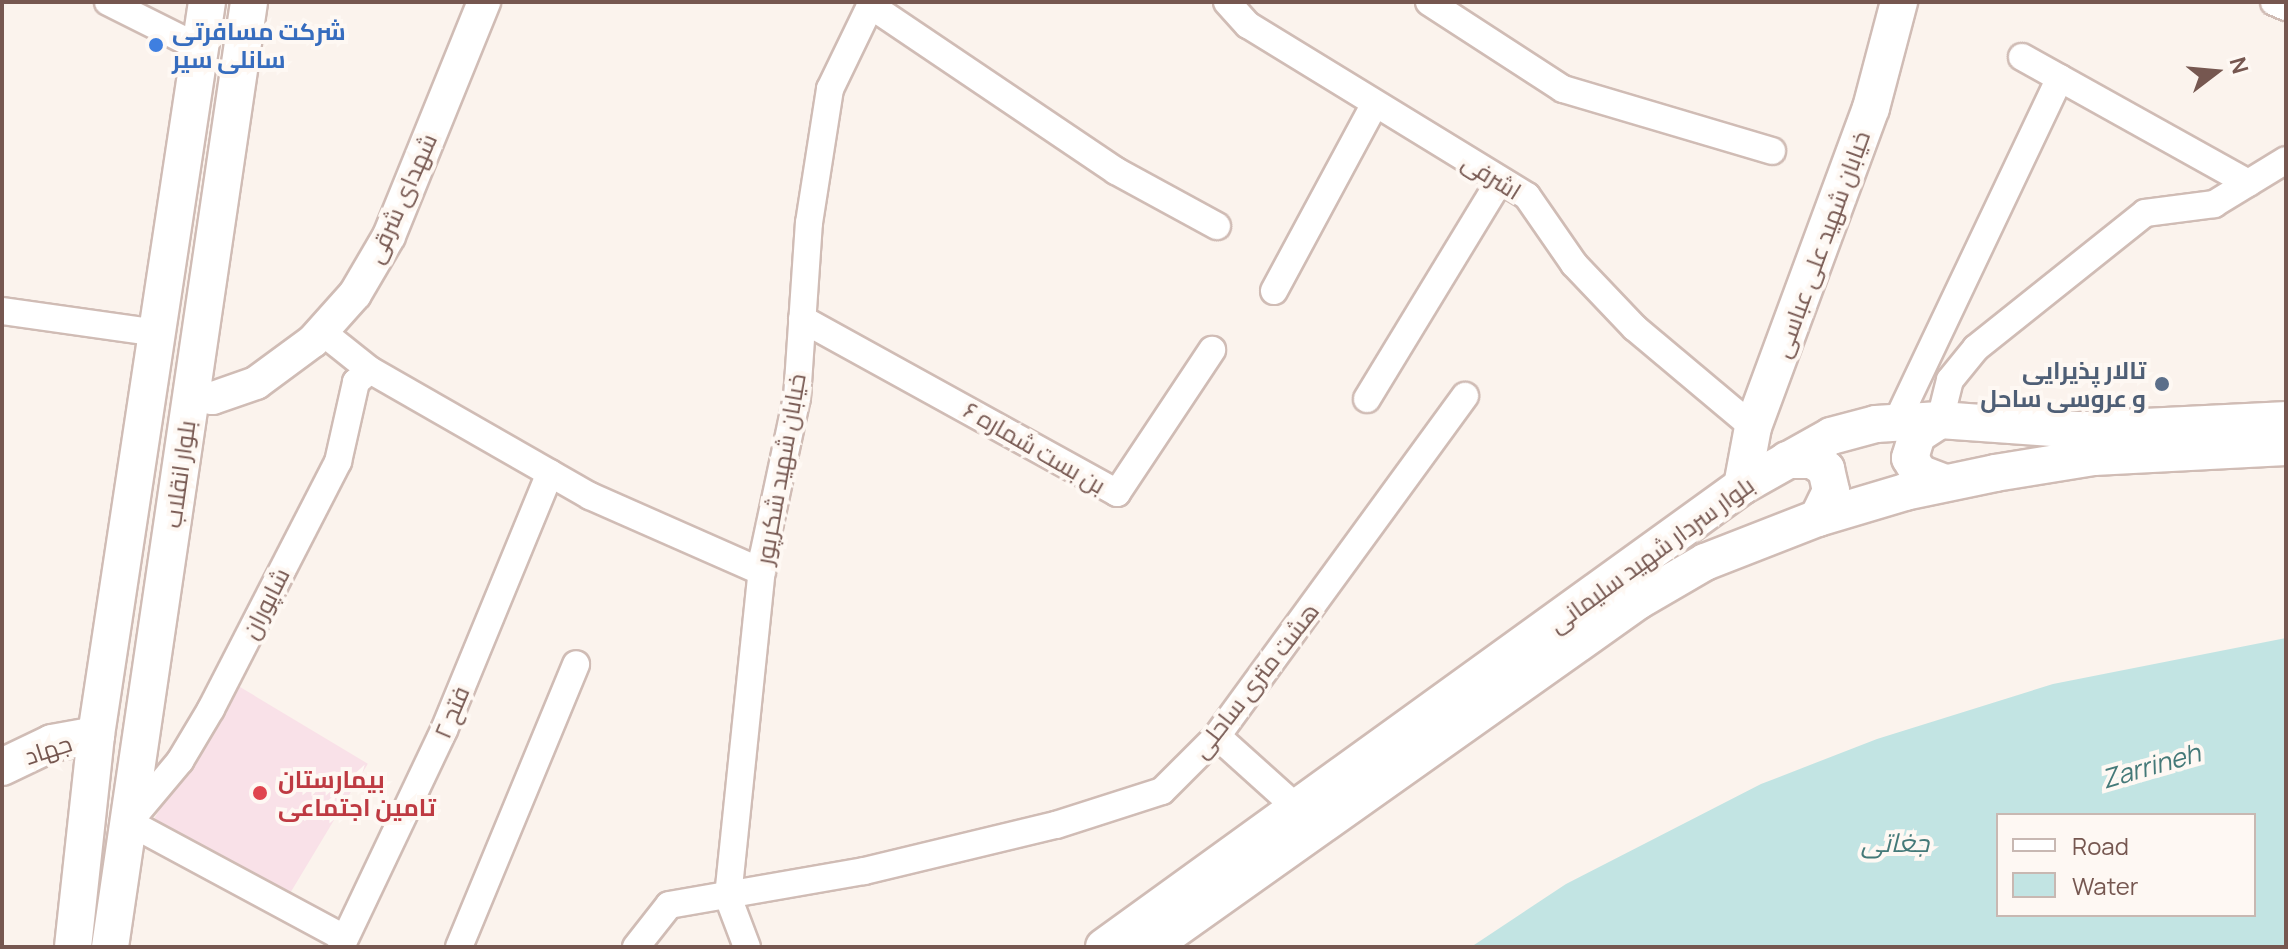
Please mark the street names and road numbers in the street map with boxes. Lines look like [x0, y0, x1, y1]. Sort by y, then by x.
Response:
street label: خیابان شهید علی عباسی [1767, 127, 1875, 361]
street label: شهدای شرقی [360, 129, 442, 267]
street label: اشرفی [1457, 147, 1527, 205]
street label: خیابان شهید شکرپور [749, 371, 811, 567]
street label: بن بست شماره ۶ [959, 395, 1111, 499]
street label: بلوار انقلاب [157, 418, 201, 530]
street label: بلوار سردار شهید سلیمانی [1543, 470, 1759, 638]
street label: شاپوران [235, 563, 295, 643]
street label: هشت متری ساحلی [1185, 597, 1325, 763]
street label: فتح ۲ [427, 681, 475, 743]
street label: جهاد [21, 728, 75, 770]

